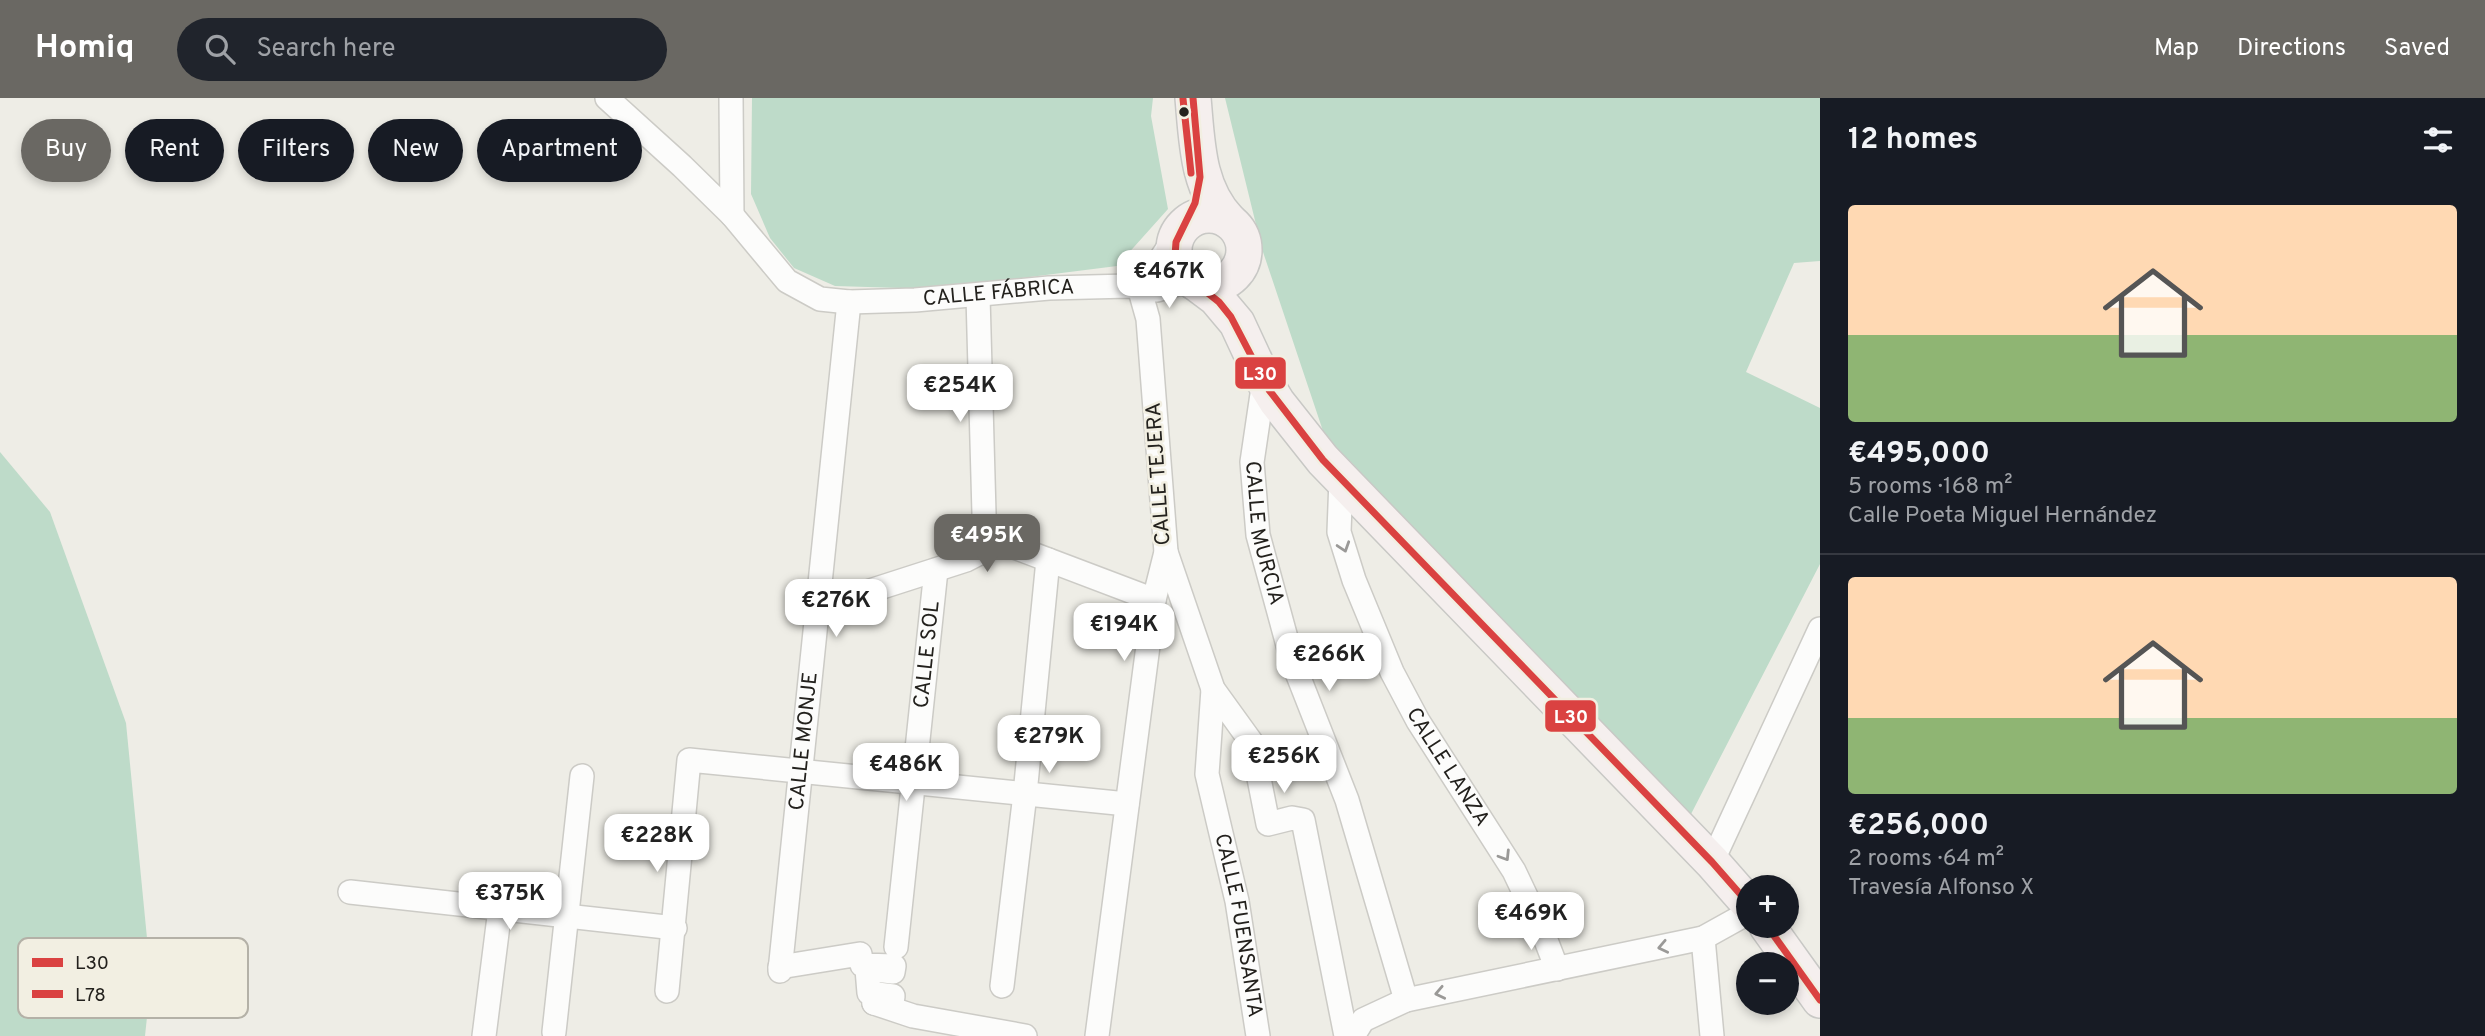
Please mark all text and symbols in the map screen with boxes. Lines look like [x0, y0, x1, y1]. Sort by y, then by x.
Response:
search box [177, 18, 667, 81]
text: Homiq [35, 28, 135, 70]
icon: search [201, 30, 239, 68]
text: Search here [257, 33, 395, 66]
text: Map [2154, 34, 2199, 64]
text: Directions [2237, 34, 2346, 64]
text: Saved [2384, 34, 2450, 64]
unlabelled marker [1177, 105, 1191, 119]
chip: Buy [21, 119, 111, 182]
chip: Rent [125, 119, 224, 182]
chip: Filters [238, 119, 354, 182]
chip: New [368, 119, 463, 182]
chip: Apartment [477, 119, 642, 182]
icon: filters [2419, 121, 2457, 159]
text: 12 homes [1848, 122, 1978, 159]
pin: €467K [1120, 250, 1218, 310]
icon: home [2090, 250, 2216, 376]
text: €467K [1133, 258, 1205, 287]
street label: CALLE FÁBRICA [922, 274, 1075, 313]
line badge: L30 [1234, 356, 1287, 390]
text: L30 [1243, 363, 1277, 387]
pin: €254K [911, 364, 1009, 424]
text: €254K [923, 372, 997, 401]
street label: CALLE TEJERA [1141, 402, 1177, 546]
text: €495,000 [1848, 436, 1990, 473]
street label: CALLE MURCIA [1238, 460, 1290, 608]
text: 5 rooms · 168 m² [1848, 473, 2013, 502]
text: Calle Poeta Miguel Hernández [1848, 502, 2157, 531]
pin: €495K [938, 514, 1036, 574]
text: €495K [950, 522, 1024, 551]
one-way arrow [1336, 540, 1350, 553]
pin: €276K [787, 580, 885, 639]
text: €276K [801, 587, 871, 616]
street label: CALLE SOL [908, 599, 946, 710]
pin: €194K [1075, 603, 1173, 663]
text: €194K [1090, 611, 1159, 640]
icon: home [2090, 622, 2216, 748]
pin: €266K [1280, 634, 1378, 693]
text: €266K [1292, 641, 1366, 670]
street label: CALLE MONJE [783, 671, 824, 812]
line badge: L30 [1544, 699, 1597, 733]
street label: CALLE LANZA [1400, 703, 1496, 832]
text: L30 [1554, 706, 1588, 730]
pin: €279K [1000, 716, 1098, 775]
text: €279K [1013, 723, 1085, 752]
pin: €256K [1235, 736, 1333, 795]
text: €256K [1247, 743, 1321, 772]
pin: €486K [857, 744, 955, 803]
text: €486K [869, 751, 943, 780]
text: €256,000 [1848, 808, 1989, 845]
pin: €228K [608, 814, 706, 874]
text: €228K [620, 822, 694, 851]
street label: CALLE FUENSANTA [1208, 831, 1268, 1019]
text: 2 rooms · 64 m² [1848, 845, 2004, 874]
one-way arrow [1496, 849, 1509, 862]
pin: €375K [461, 872, 559, 932]
text: Travesía Alfonso X [1848, 874, 2034, 903]
map controls [1736, 875, 1799, 1015]
button: + [1736, 875, 1799, 938]
text: €375K [475, 880, 545, 909]
pin: €469K [1482, 892, 1580, 952]
text: €469K [1494, 900, 1568, 929]
legend [18, 938, 248, 1018]
one-way arrow [1657, 938, 1669, 953]
text: L30 [75, 952, 109, 976]
button: − [1736, 952, 1799, 1015]
text: L78 [75, 984, 106, 1008]
one-way arrow [1434, 985, 1446, 1000]

